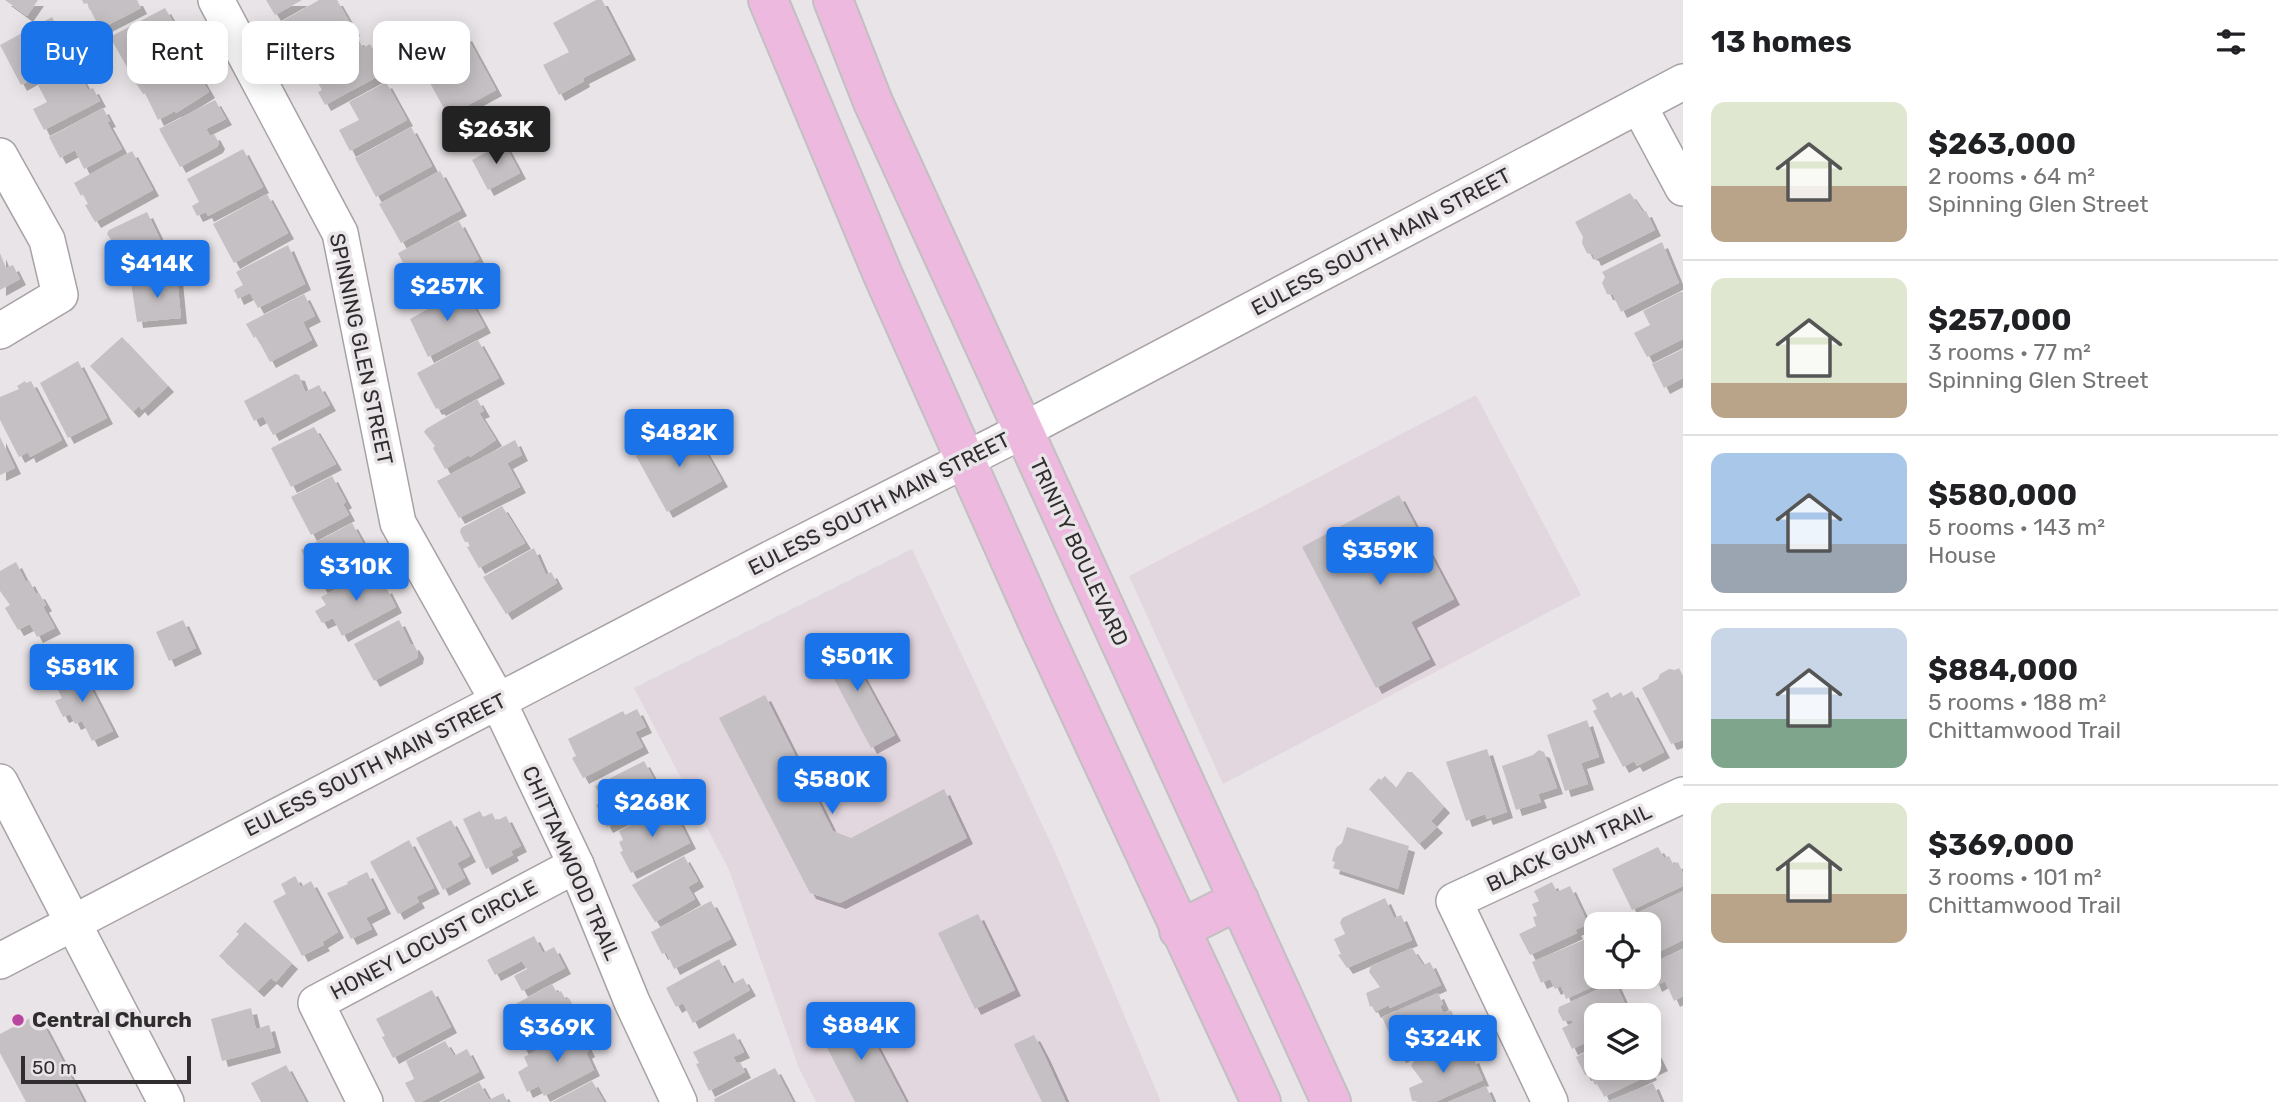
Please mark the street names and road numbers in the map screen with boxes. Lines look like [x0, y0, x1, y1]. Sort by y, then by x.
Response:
street label: EULESS SOUTH MAIN STREET [1247, 162, 1515, 321]
street label: SPINNING GLEN STREET [325, 231, 398, 467]
street label: EULESS SOUTH MAIN STREET [744, 427, 1014, 581]
street label: TRINITY BOULEVARD [1025, 454, 1134, 650]
street label: EULESS SOUTH MAIN STREET [240, 688, 510, 842]
street label: CHITTAMWOOD TRAIL [517, 762, 626, 964]
street label: BLACK GUM TRAIL [1482, 798, 1655, 897]
street label: HONEY LOCUST CIRCLE [326, 874, 542, 1005]

